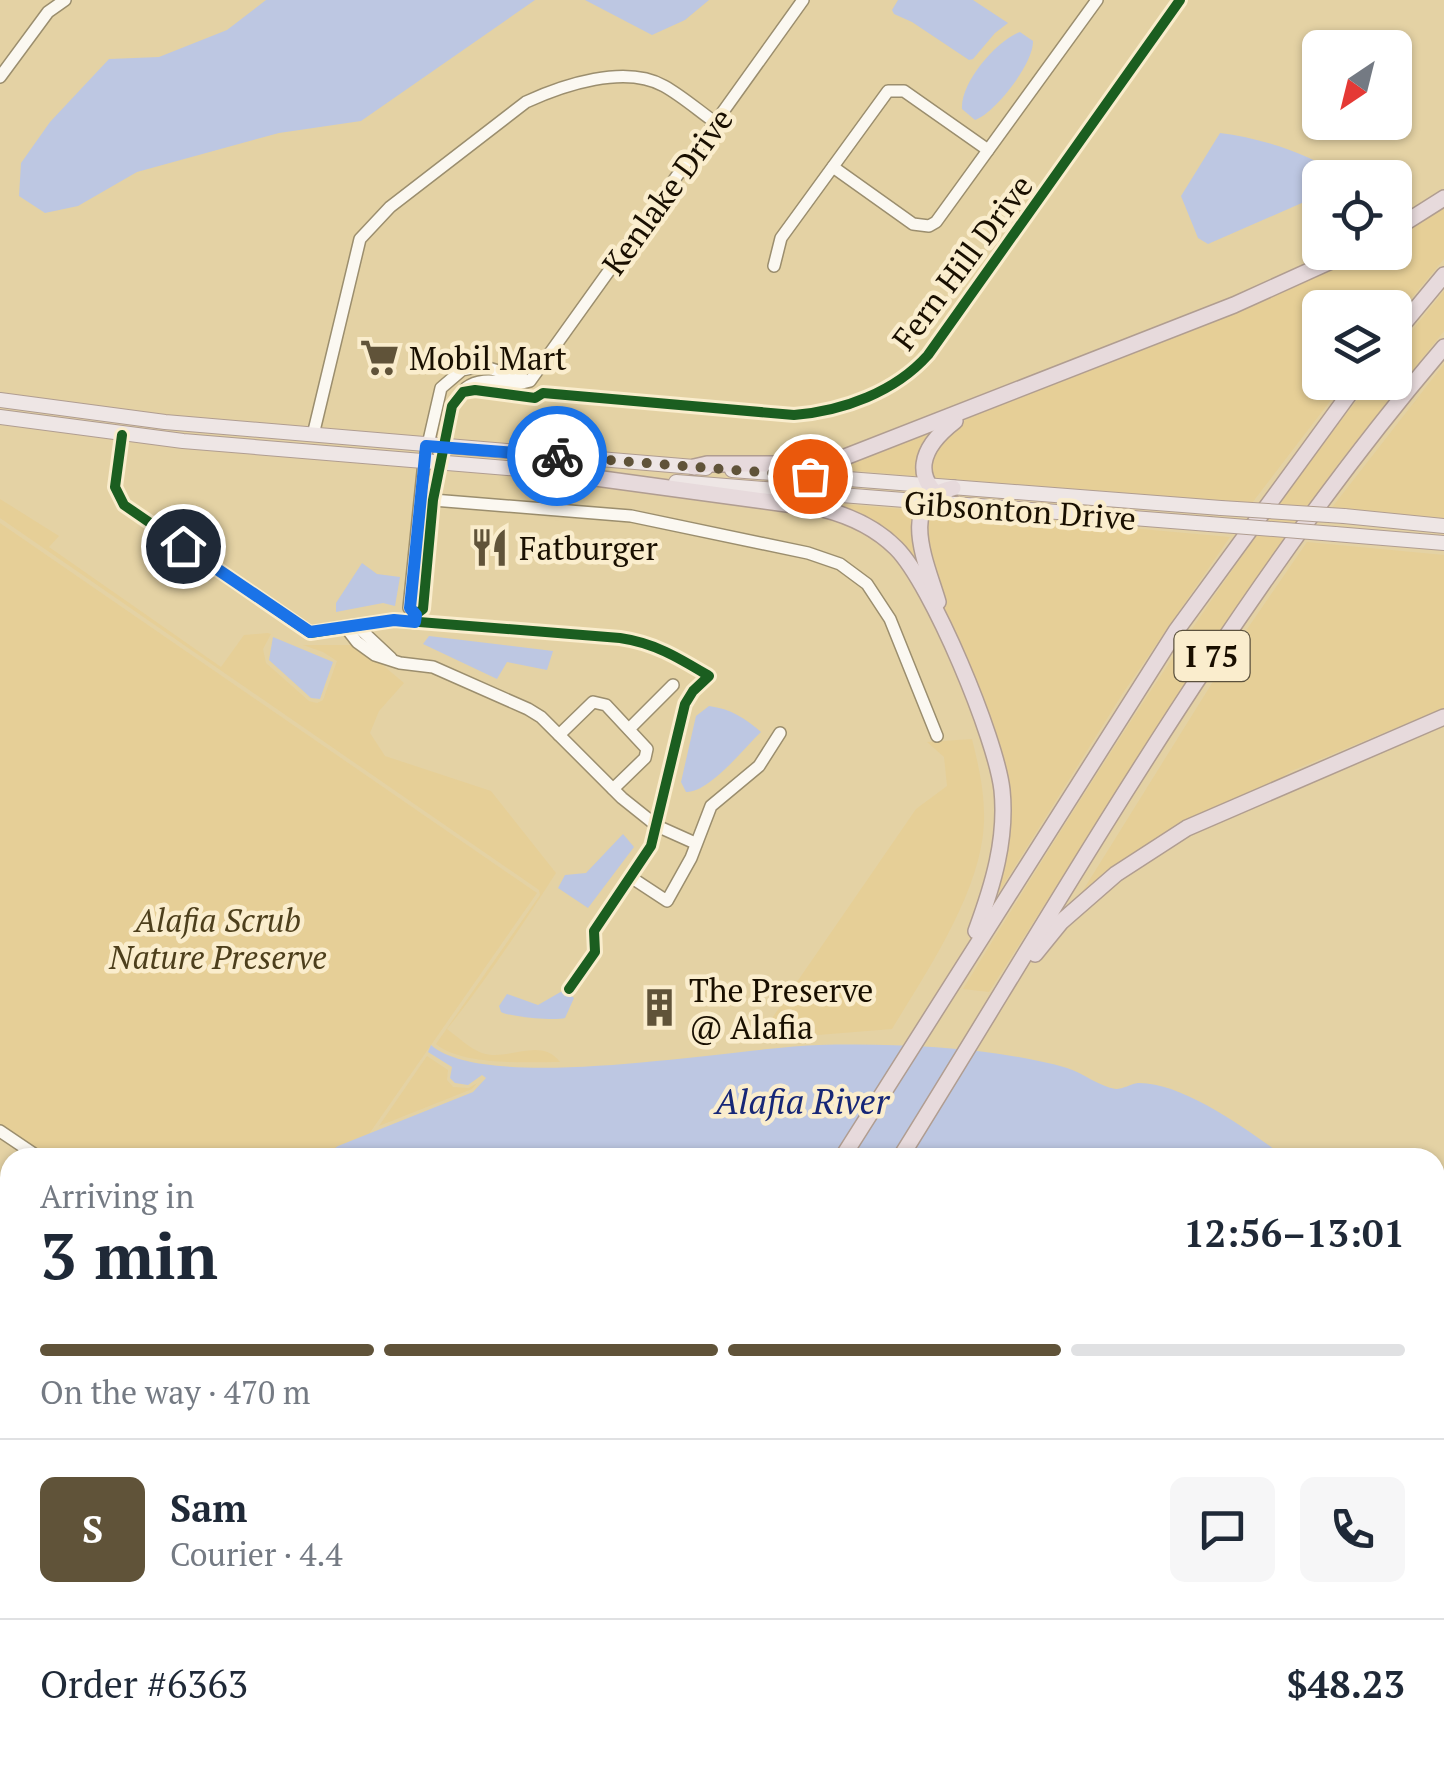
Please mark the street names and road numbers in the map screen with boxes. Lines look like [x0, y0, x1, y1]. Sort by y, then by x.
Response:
street label: Kenlake Drive [592, 99, 742, 283]
street label: Fern Hill Drive [882, 166, 1042, 358]
street label: Gibsonton Drive [903, 481, 1137, 539]
road number: I 75 [1174, 631, 1250, 681]

